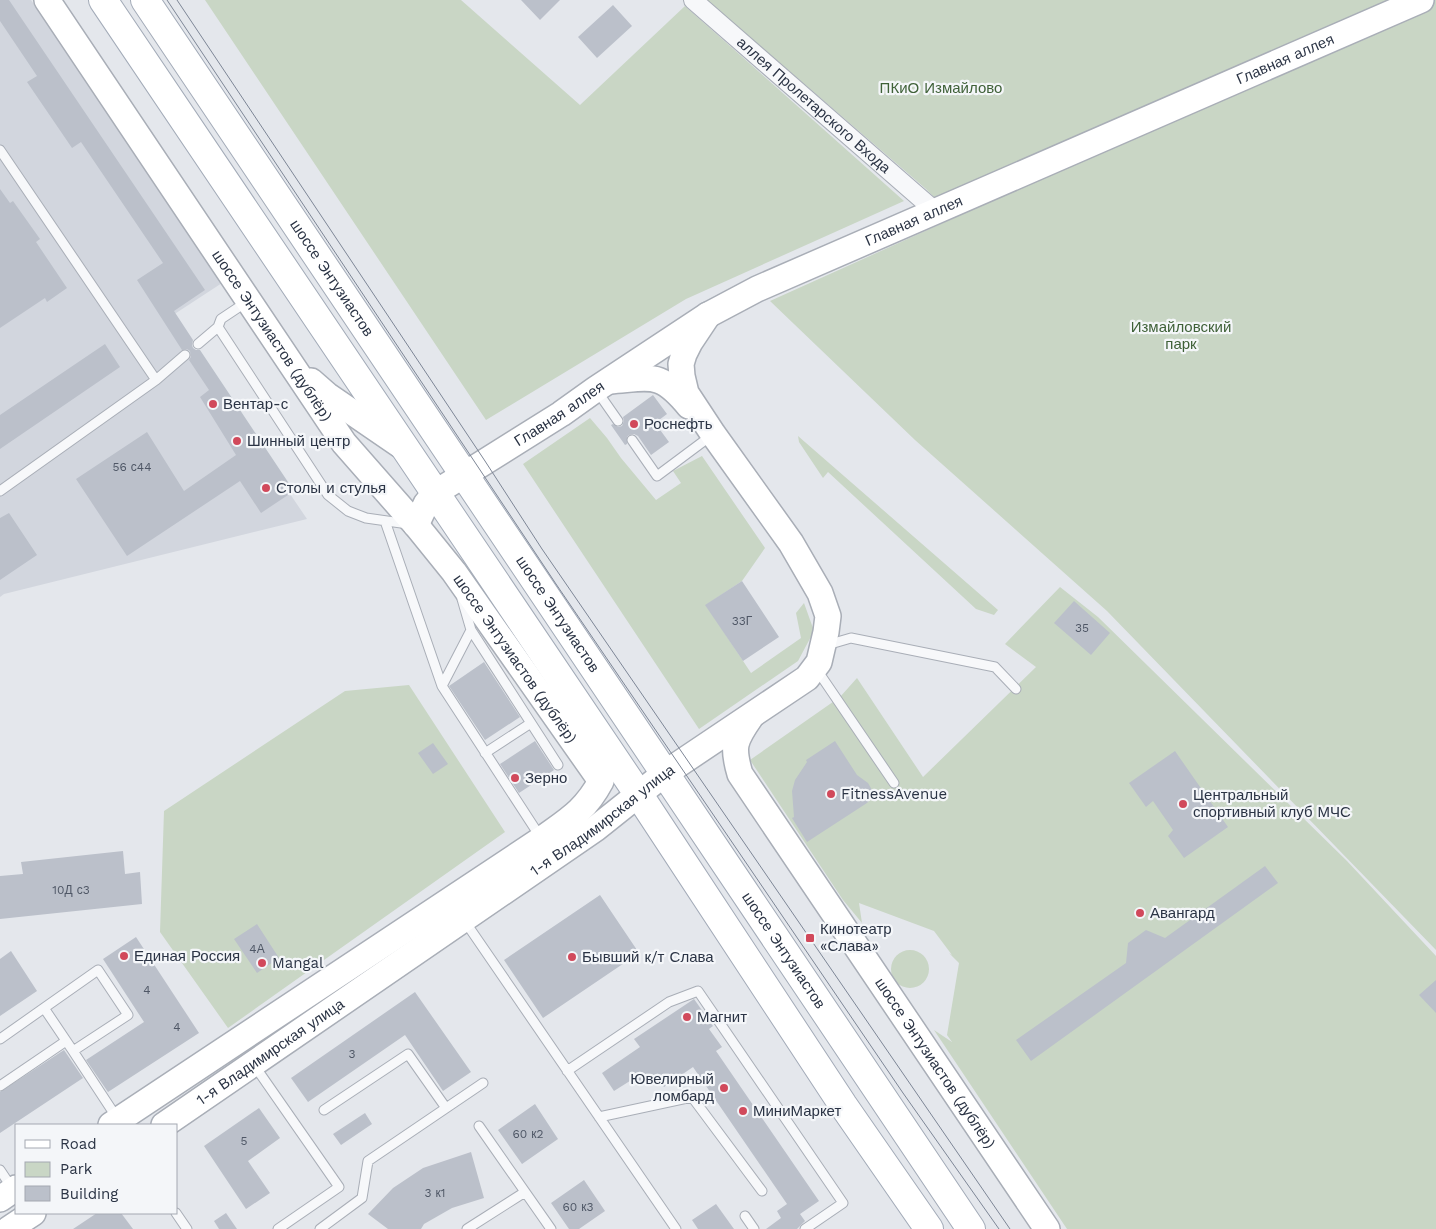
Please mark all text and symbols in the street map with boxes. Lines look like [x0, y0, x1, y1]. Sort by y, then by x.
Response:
street label: Главная аллея [1234, 30, 1337, 88]
street label: аллея Пролетарского Входа [733, 33, 895, 177]
park label: ПКиО Измайлово [880, 79, 1002, 97]
street label: Главная аллея [862, 192, 965, 250]
street label: шоссе Энтузиастов [286, 216, 377, 340]
street label: шоссе Энтузиастов (дублёр) [208, 247, 336, 425]
park label: Измайловский парк [1131, 318, 1231, 353]
street label: Главная аллея [511, 377, 608, 450]
place label: Вентар-с [223, 395, 289, 413]
marker: Вентар-с [207, 398, 219, 410]
place label: Роснефть [644, 415, 713, 433]
marker: Роснефть [628, 418, 640, 430]
place label: Шинный центр [247, 432, 350, 450]
marker: Шинный центр [231, 435, 243, 447]
house number: 56 с44 [112, 460, 152, 474]
place label: Столы и стулья [276, 479, 386, 497]
marker: Столы и стулья [260, 482, 272, 494]
street label: шоссе Энтузиастов [512, 552, 603, 676]
street label: шоссе Энтузиастов (дублёр) [450, 571, 581, 747]
house number: 33Г [732, 614, 753, 628]
house number: 35 [1075, 621, 1089, 635]
street label: 1-я Владимирская улица [527, 760, 678, 880]
place label: Зерно [525, 769, 567, 787]
marker: Зерно [509, 772, 521, 784]
place label: FitnessAvenue [841, 785, 947, 803]
place label: Центральный спортивный клуб МЧС [1193, 786, 1351, 821]
marker: FitnessAvenue [825, 788, 837, 800]
marker: Центральный спортивный клуб МЧС [1177, 798, 1189, 810]
house number: 10Д с3 [52, 883, 90, 897]
street label: шоссе Энтузиастов [738, 889, 829, 1012]
place label: Авангард [1150, 904, 1215, 922]
marker: Авангард [1134, 907, 1146, 919]
place label: Кинотеатр «Слава» [820, 920, 892, 955]
marker: Кинотеатр «Слава» [804, 932, 816, 944]
house number: 4А [249, 942, 265, 956]
place label: Единая Россия [134, 947, 240, 965]
place label: Бывший к/т Слава [582, 948, 714, 966]
marker: Единая Россия [118, 950, 130, 962]
marker: Бывший к/т Слава [566, 951, 578, 963]
place label: Mangal [272, 954, 324, 972]
marker: Mangal [256, 957, 268, 969]
street label: шоссе Энтузиастов (дублёр) [871, 974, 999, 1152]
house number: 4 [143, 983, 151, 997]
street label: 1-я Владимирская улица [193, 995, 348, 1109]
place label: Магнит [697, 1008, 747, 1026]
marker: Магнит [681, 1011, 693, 1023]
house number: 4 [173, 1020, 181, 1034]
house number: 3 [349, 1047, 356, 1061]
place label: Ювелирный ломбард [630, 1070, 714, 1105]
marker: Ювелирный ломбард [718, 1082, 730, 1094]
place label: МиниМаркет [753, 1102, 841, 1120]
marker: МиниМаркет [737, 1105, 749, 1117]
legend [15, 1124, 178, 1214]
house number: 60 к2 [512, 1127, 544, 1141]
house number: 5 [241, 1134, 248, 1148]
text: Road [60, 1135, 97, 1153]
text: Park [60, 1160, 93, 1178]
text: Building [60, 1185, 118, 1203]
house number: 3 к1 [424, 1186, 446, 1200]
house number: 60 к3 [562, 1200, 594, 1214]

